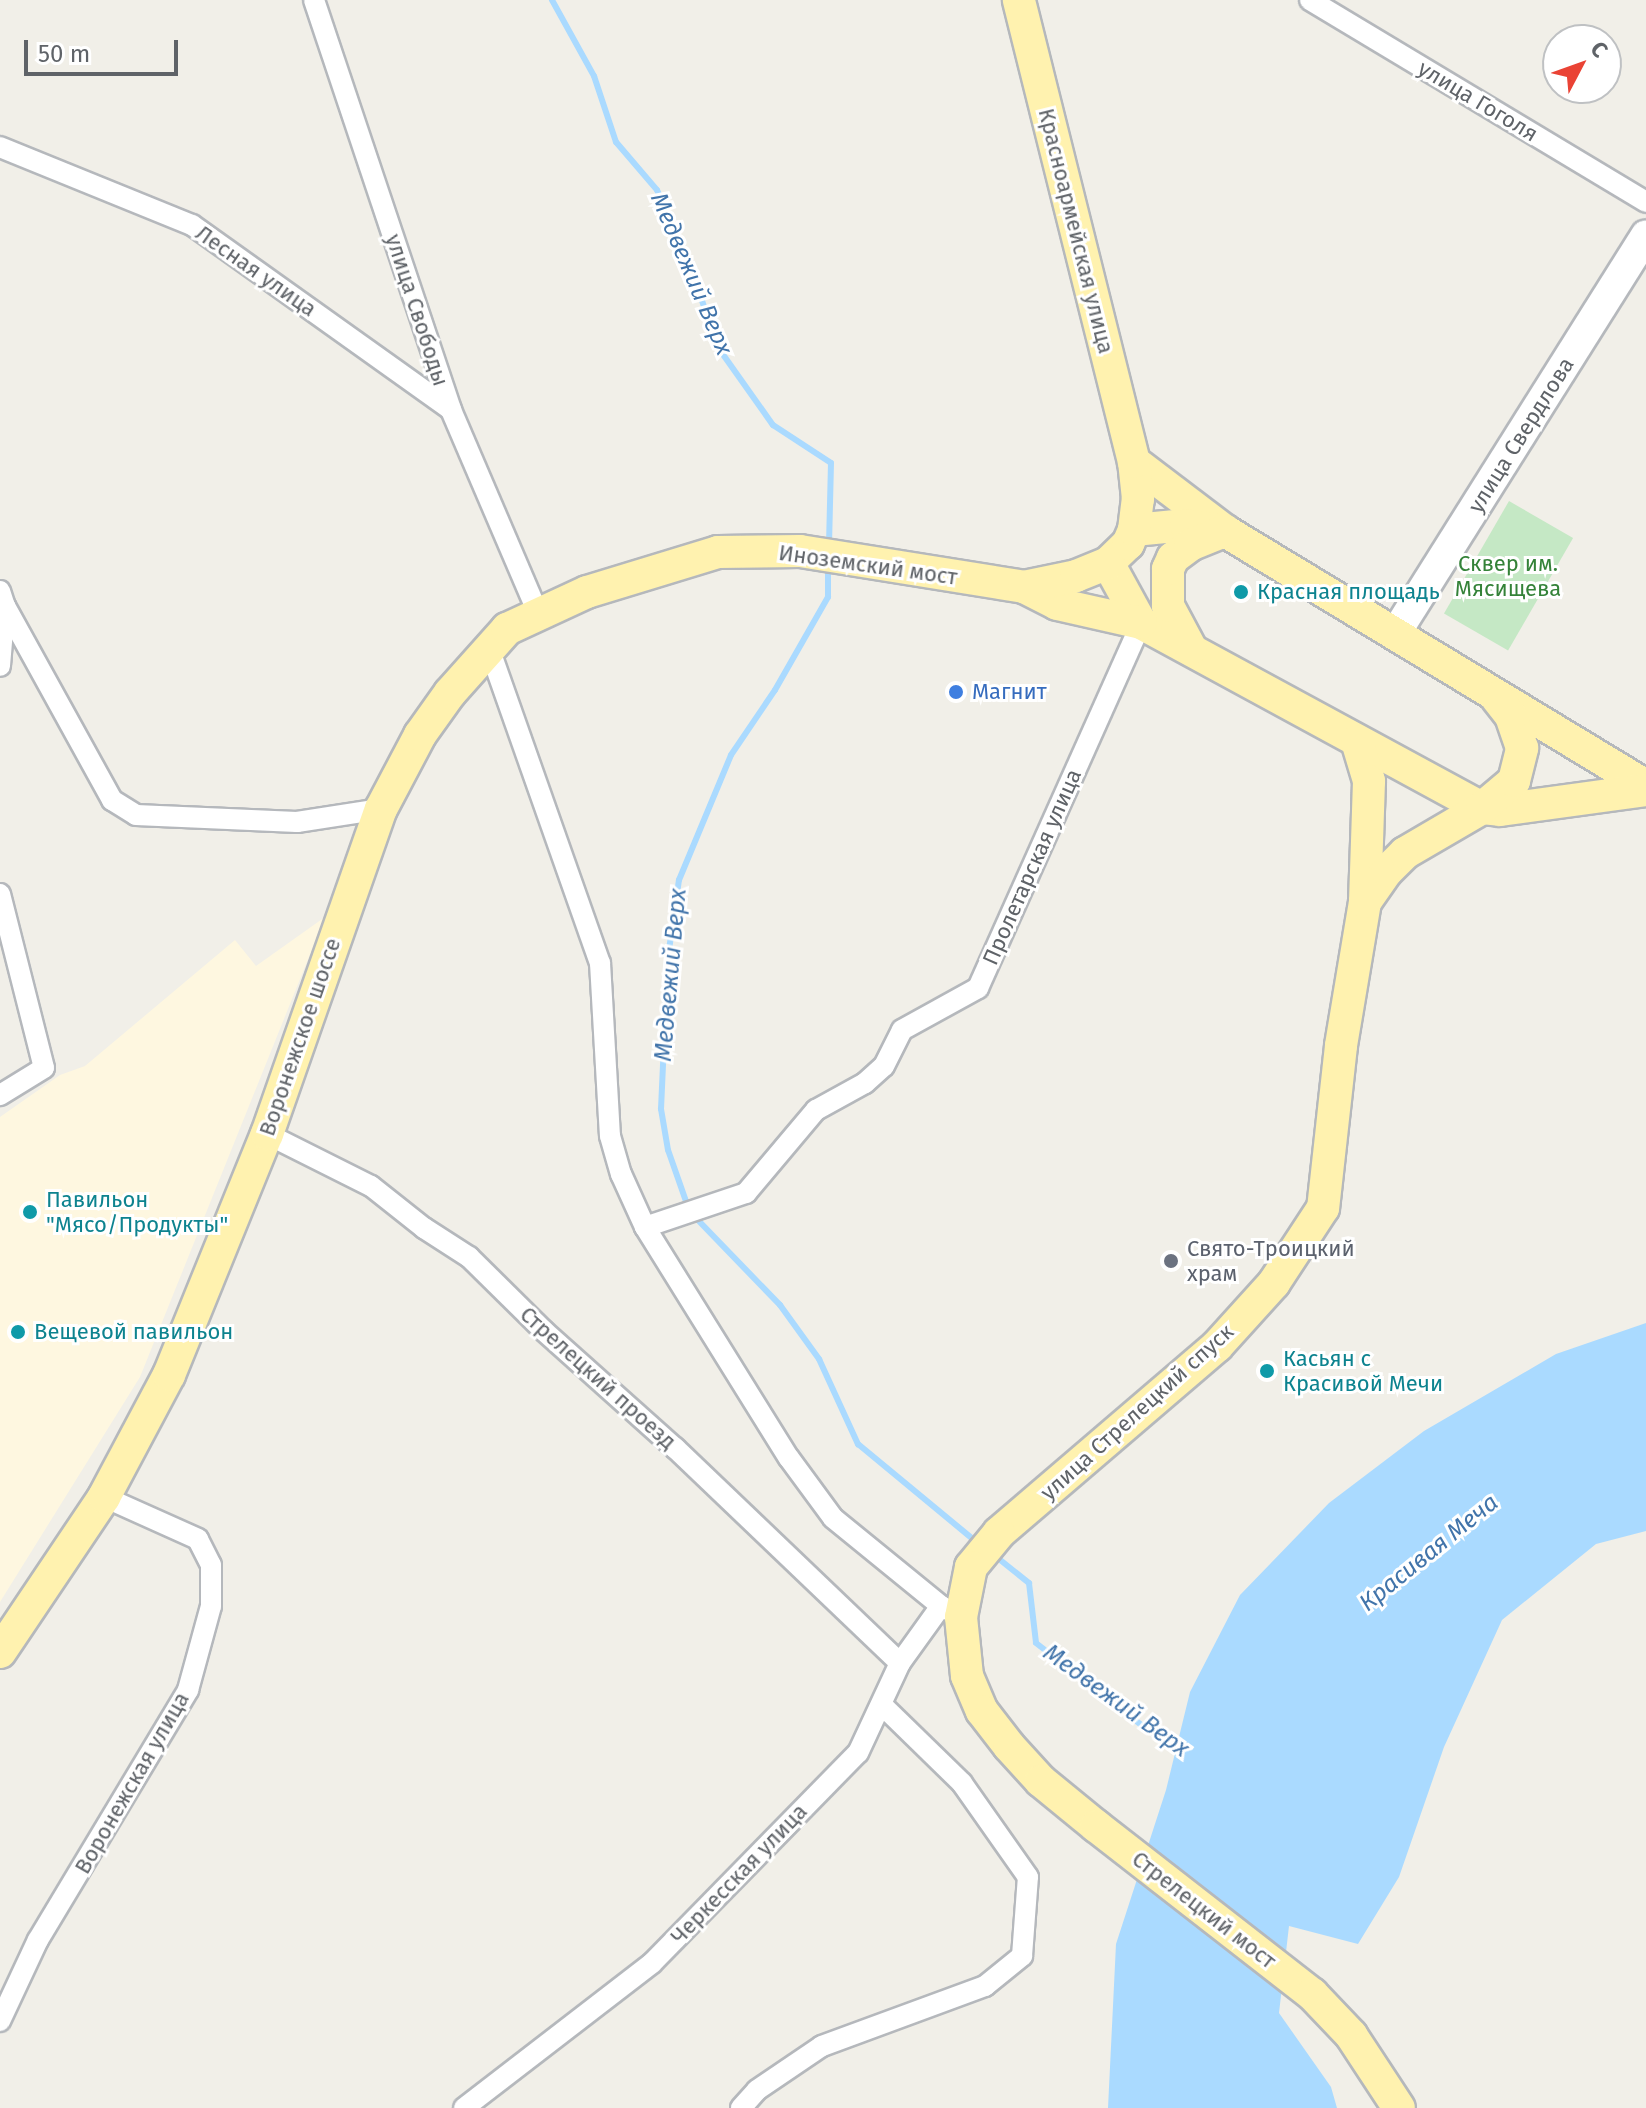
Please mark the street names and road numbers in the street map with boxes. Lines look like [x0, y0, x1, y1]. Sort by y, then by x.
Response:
street label: улица Гоголя [1413, 55, 1543, 147]
street label: Красноармейская улица [1033, 106, 1119, 356]
street label: Лесная улица [191, 220, 321, 322]
street label: улица Свободы [380, 231, 454, 389]
street label: улица Свердлова [1463, 352, 1579, 518]
street label: Иноземский мост [777, 539, 959, 591]
street label: Пролетарская улица [977, 765, 1087, 969]
street label: Воронежское шоссе [254, 935, 346, 1139]
street label: Стрелецкий проезд [515, 1301, 681, 1455]
street label: улица Стрелецкий спуск [1035, 1318, 1239, 1506]
street label: Воронежская улица [69, 1687, 195, 1879]
street label: Черкесская улица [665, 1798, 813, 1950]
street label: Стрелецкий мост [1127, 1846, 1281, 1974]

